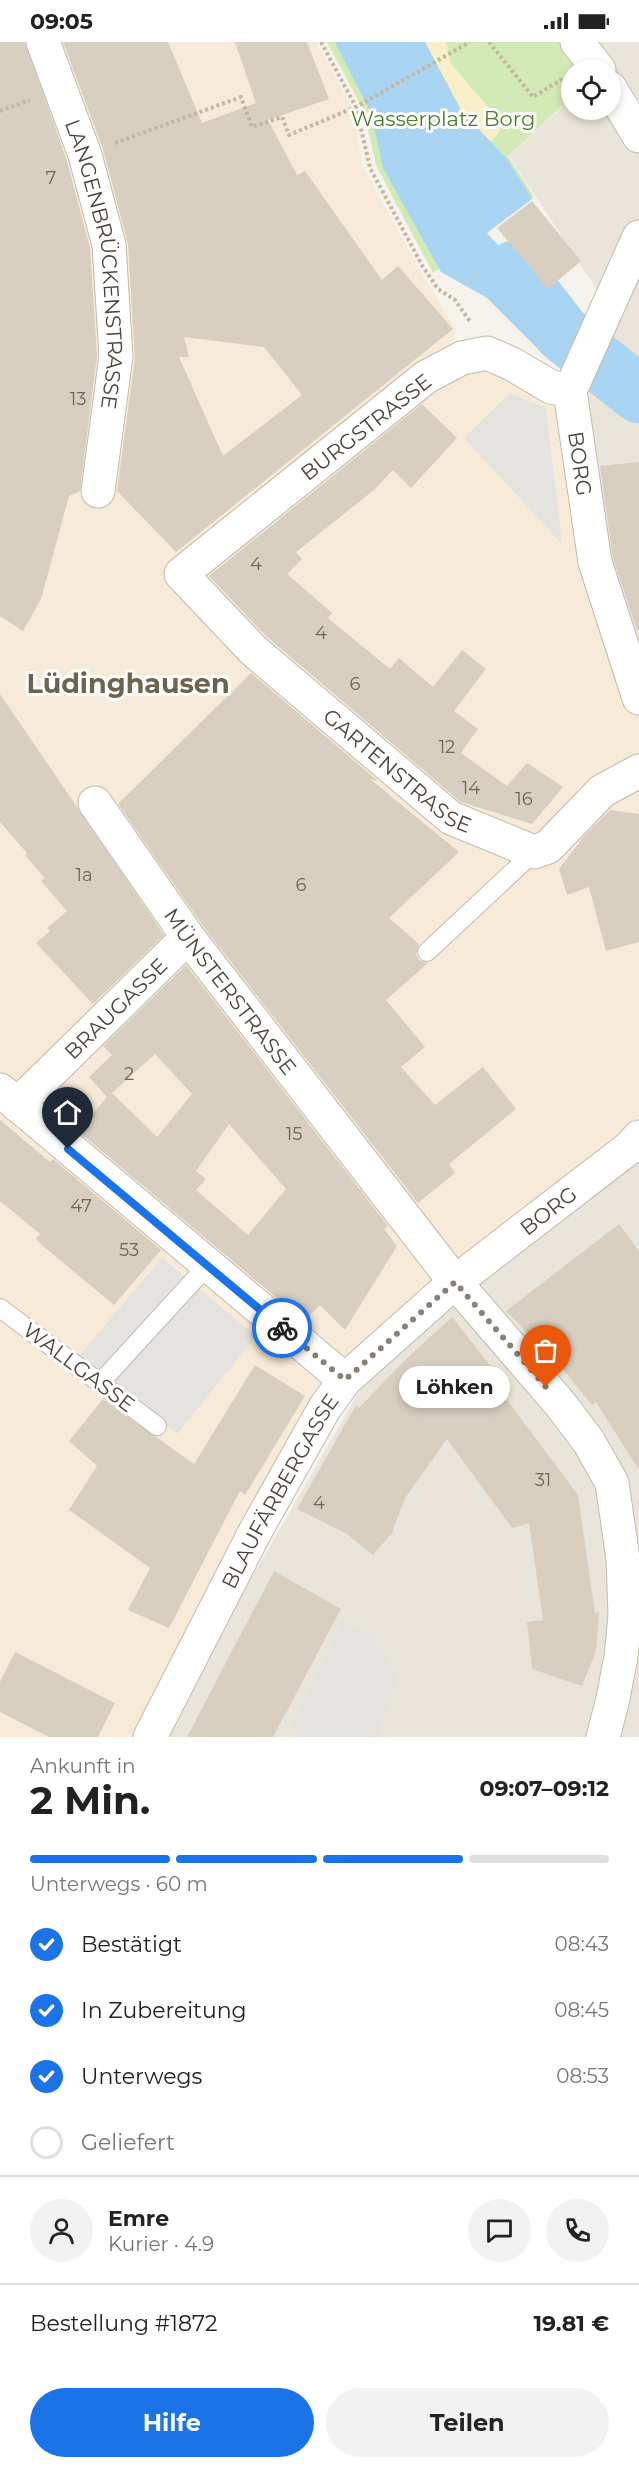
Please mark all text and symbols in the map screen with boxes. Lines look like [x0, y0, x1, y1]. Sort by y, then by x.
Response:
text: 09:05 [30, 8, 93, 35]
map controls [561, 60, 621, 120]
button: locate [561, 60, 621, 120]
park label: Wasserplatz Borg [351, 106, 535, 131]
street label: LANGENBRÜCKENSTRASSE [60, 116, 129, 411]
house number: 7 [46, 167, 56, 189]
street label: BURGSTRASSE [296, 368, 436, 486]
house number: 13 [70, 388, 86, 410]
street label: BORG [564, 430, 598, 497]
house number: 4 [250, 553, 262, 575]
house number: 4 [315, 622, 327, 644]
district label: Lüdinghausen [26, 667, 230, 700]
house number: 6 [350, 673, 361, 695]
street label: GARTENSTRASSE [319, 703, 475, 838]
house number: 12 [439, 736, 455, 758]
house number: 14 [462, 777, 480, 799]
house number: 16 [515, 788, 533, 810]
house number: 1a [75, 864, 93, 886]
house number: 6 [296, 874, 307, 896]
street label: MÜNSTERSTRASSE [159, 903, 302, 1079]
street label: BRAUGASSE [59, 953, 172, 1064]
house number: 2 [124, 1063, 134, 1085]
pin [42, 1087, 93, 1149]
icon: home [51, 1096, 84, 1129]
house number: 15 [286, 1123, 302, 1145]
street label: BORG [515, 1181, 581, 1240]
house number: 47 [70, 1195, 92, 1217]
house number: 53 [119, 1239, 139, 1261]
courier [252, 1298, 312, 1358]
icon: bike [266, 1312, 299, 1345]
street label: WALLGASSE [18, 1317, 140, 1417]
pin [520, 1325, 571, 1387]
icon: bag [529, 1334, 562, 1367]
callout: Löhken [399, 1366, 510, 1408]
text: Löhken [415, 1375, 494, 1399]
street label: BLAUFÄRBERGASSE [216, 1389, 344, 1593]
house number: 31 [535, 1469, 551, 1491]
house number: 4 [313, 1492, 325, 1514]
text: Ankunft in [30, 1754, 136, 1778]
text: 09:07–09:12 [479, 1775, 609, 1802]
text: 2 Min. [30, 1776, 150, 1824]
text: Unterwegs · 60 m [30, 1872, 208, 1896]
icon: check [30, 1928, 63, 1961]
text: Bestätigt [81, 1931, 182, 1958]
text: 08:43 [555, 1932, 609, 1956]
icon: check [30, 1994, 63, 2027]
text: In Zubereitung [81, 1997, 247, 2024]
text: 08:45 [554, 1998, 609, 2022]
icon: check [30, 2060, 63, 2093]
text: Unterwegs [81, 2063, 202, 2090]
text: 08:53 [556, 2064, 609, 2088]
text: Geliefert [81, 2129, 175, 2156]
button: person [30, 2199, 93, 2262]
button: chat [468, 2199, 531, 2262]
button: phone [546, 2199, 609, 2262]
text: Emre [108, 2205, 169, 2232]
text: Kurier · 4.9 [108, 2232, 214, 2256]
text: Bestellung #1872 [30, 2310, 218, 2337]
text: 19.81 € [533, 2310, 609, 2337]
button: Hilfe [30, 2388, 314, 2457]
button: Teilen [326, 2388, 609, 2457]

